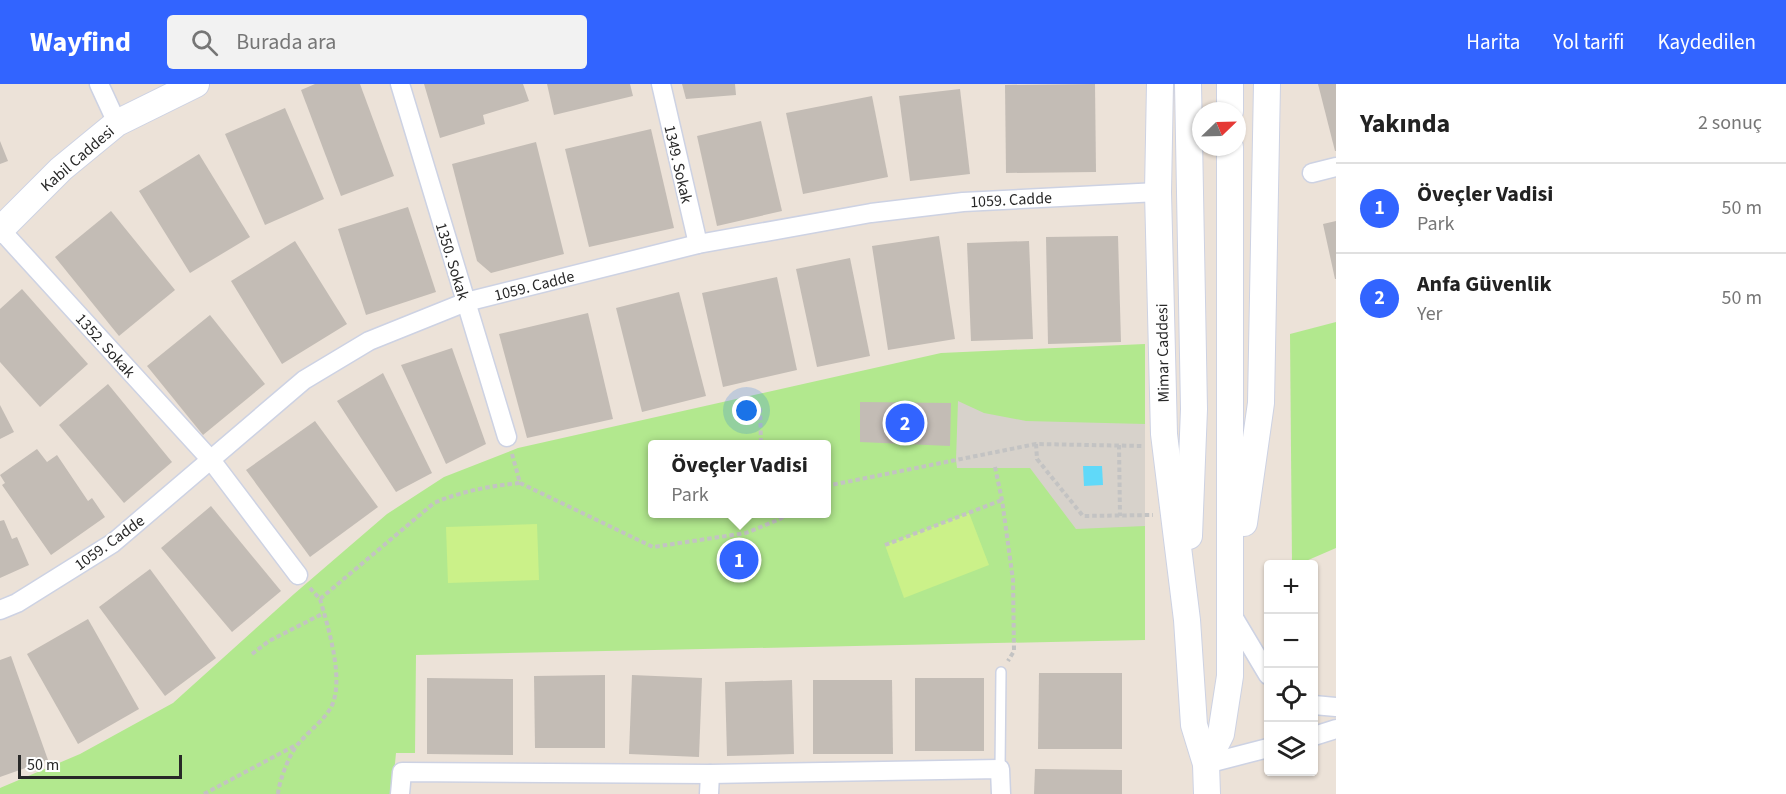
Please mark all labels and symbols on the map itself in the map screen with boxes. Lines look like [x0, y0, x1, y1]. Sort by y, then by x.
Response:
north arrow [1192, 102, 1246, 156]
street label: Kabil Caddesi [36, 121, 119, 197]
street label: 1349. Sokak [658, 123, 698, 206]
street label: 1059. Cadde [970, 187, 1053, 213]
street label: 1350. Sokak [430, 220, 474, 303]
street label: 1059. Cadde [492, 265, 577, 307]
street label: Mimar Caddesi [1151, 303, 1175, 403]
street label: 1352. Sokak [70, 309, 140, 383]
your location [732, 396, 761, 425]
pin: 2 [886, 400, 924, 446]
street label: 1059. Cadde [70, 510, 149, 576]
pin: 1 [720, 538, 758, 582]
scale bar [18, 752, 182, 780]

